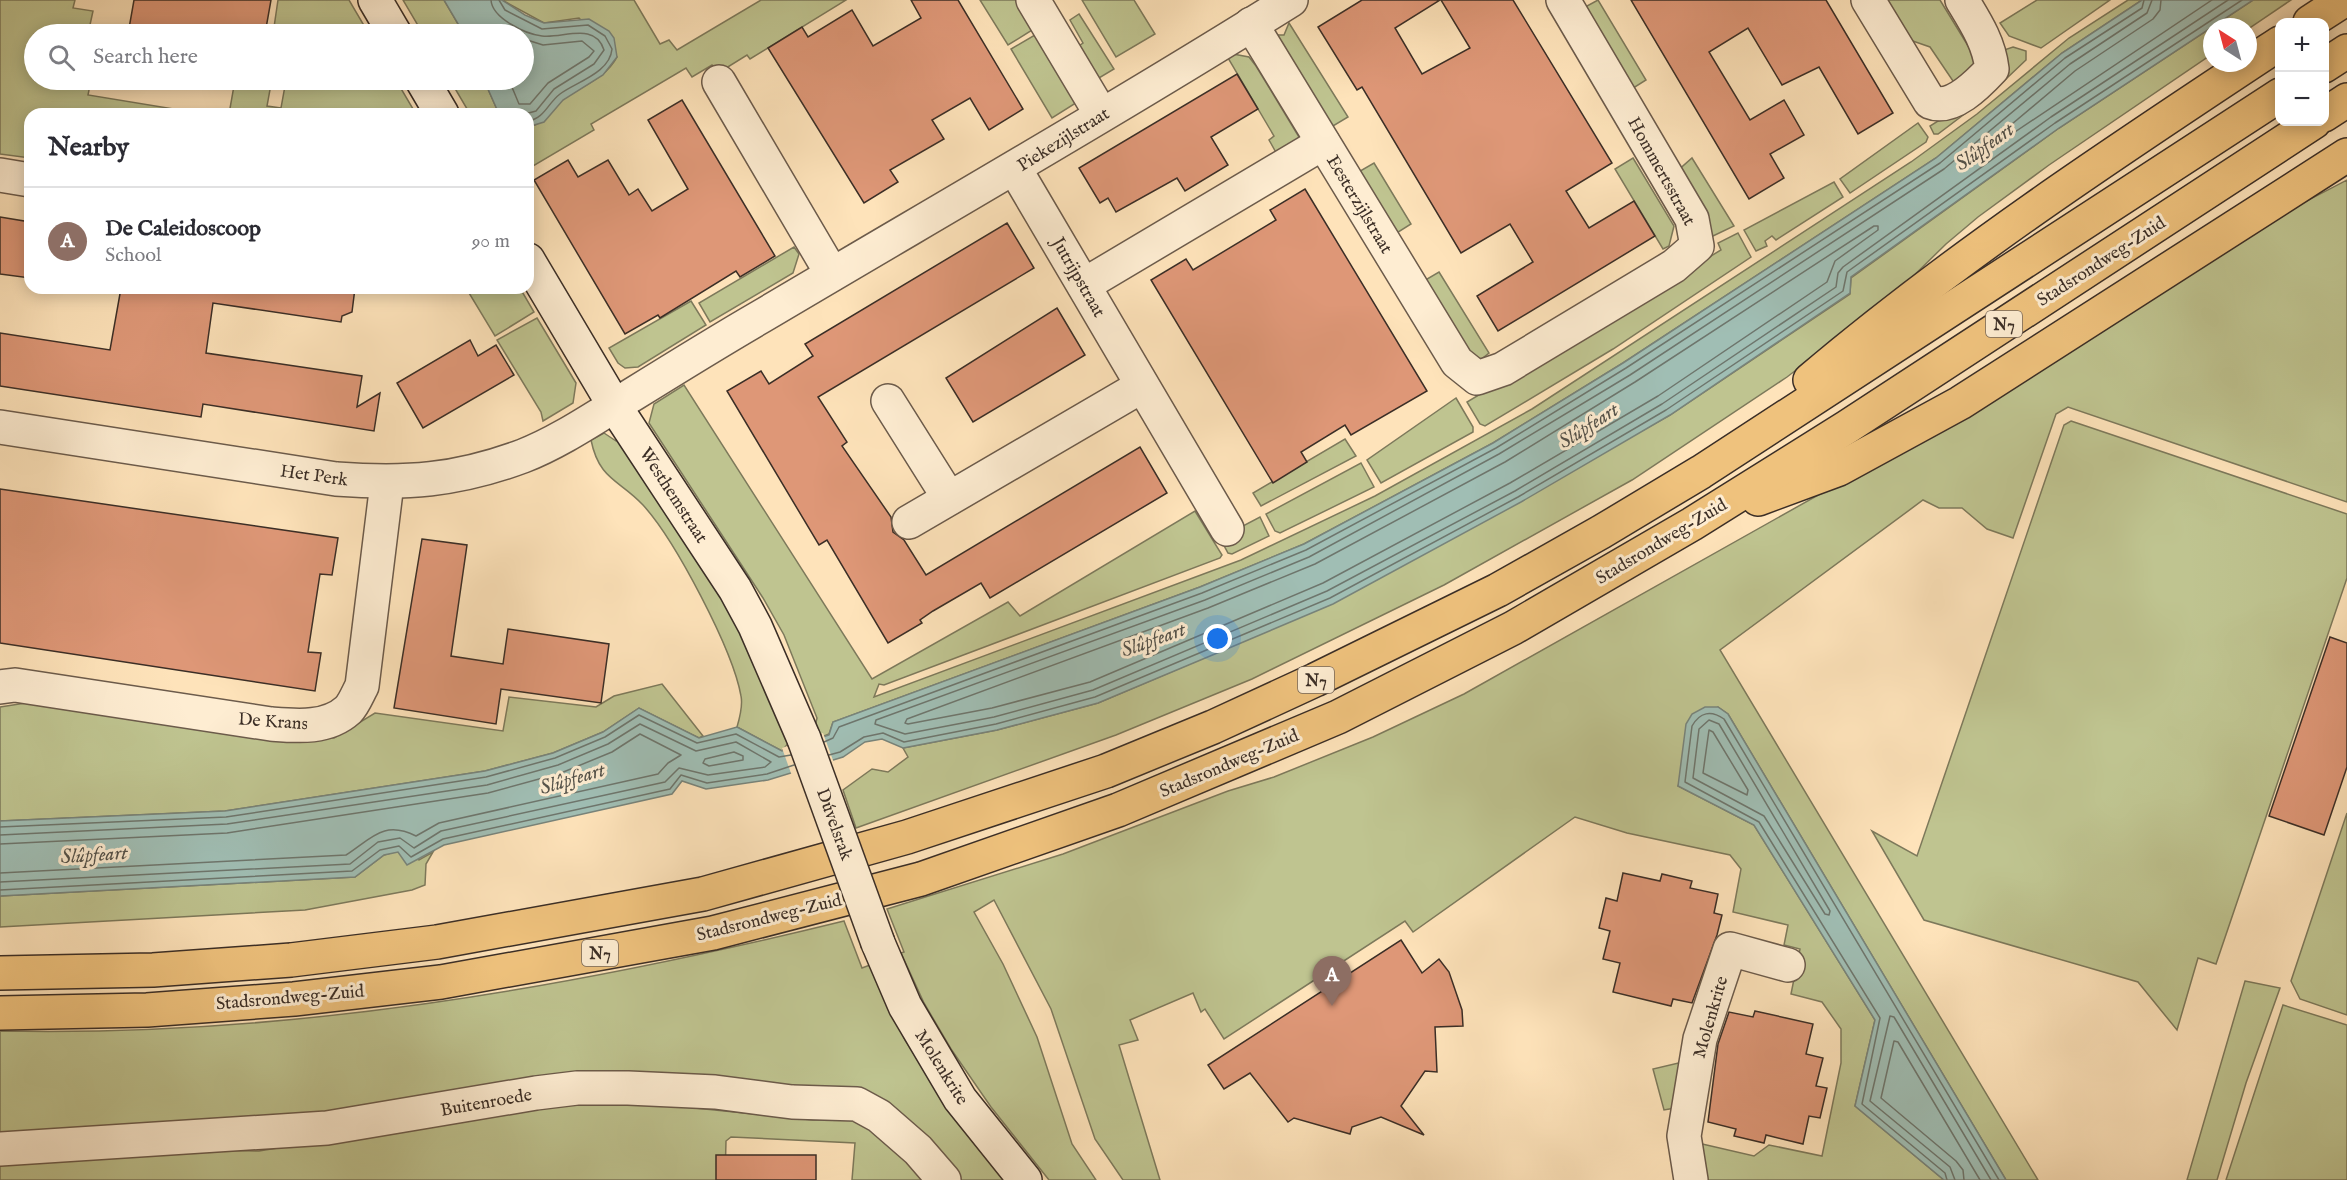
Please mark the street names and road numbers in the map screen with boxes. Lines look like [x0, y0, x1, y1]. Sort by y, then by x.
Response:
street label: Piekezijlstraat [1013, 103, 1114, 178]
street label: Hommertsstraat [1621, 113, 1700, 230]
street label: Eesterzijlstraat [1320, 151, 1397, 258]
street label: Stadsrondweg-Zuid [2033, 212, 2171, 312]
street label: Jutrijpstraat [1045, 232, 1110, 322]
road number: N7 [1986, 311, 2022, 337]
street label: Westhemstraat [633, 444, 712, 548]
street label: Het Perk [278, 460, 350, 493]
street label: Stadsrondweg-Zuid [1592, 494, 1732, 590]
road number: N7 [1298, 667, 1334, 693]
street label: De Krans [237, 709, 309, 736]
street label: Stadsrondweg-Zuid [1157, 725, 1303, 804]
street label: Dúvelsrak [810, 785, 857, 864]
street label: Stadsrondweg-Zuid [694, 889, 845, 948]
road number: N7 [582, 940, 618, 966]
street label: Molenkrite [1689, 974, 1734, 1061]
street label: Stadsrondweg-Zuid [215, 981, 366, 1016]
street label: Molenkrite [909, 1026, 973, 1110]
street label: Buitenroede [439, 1084, 534, 1123]

